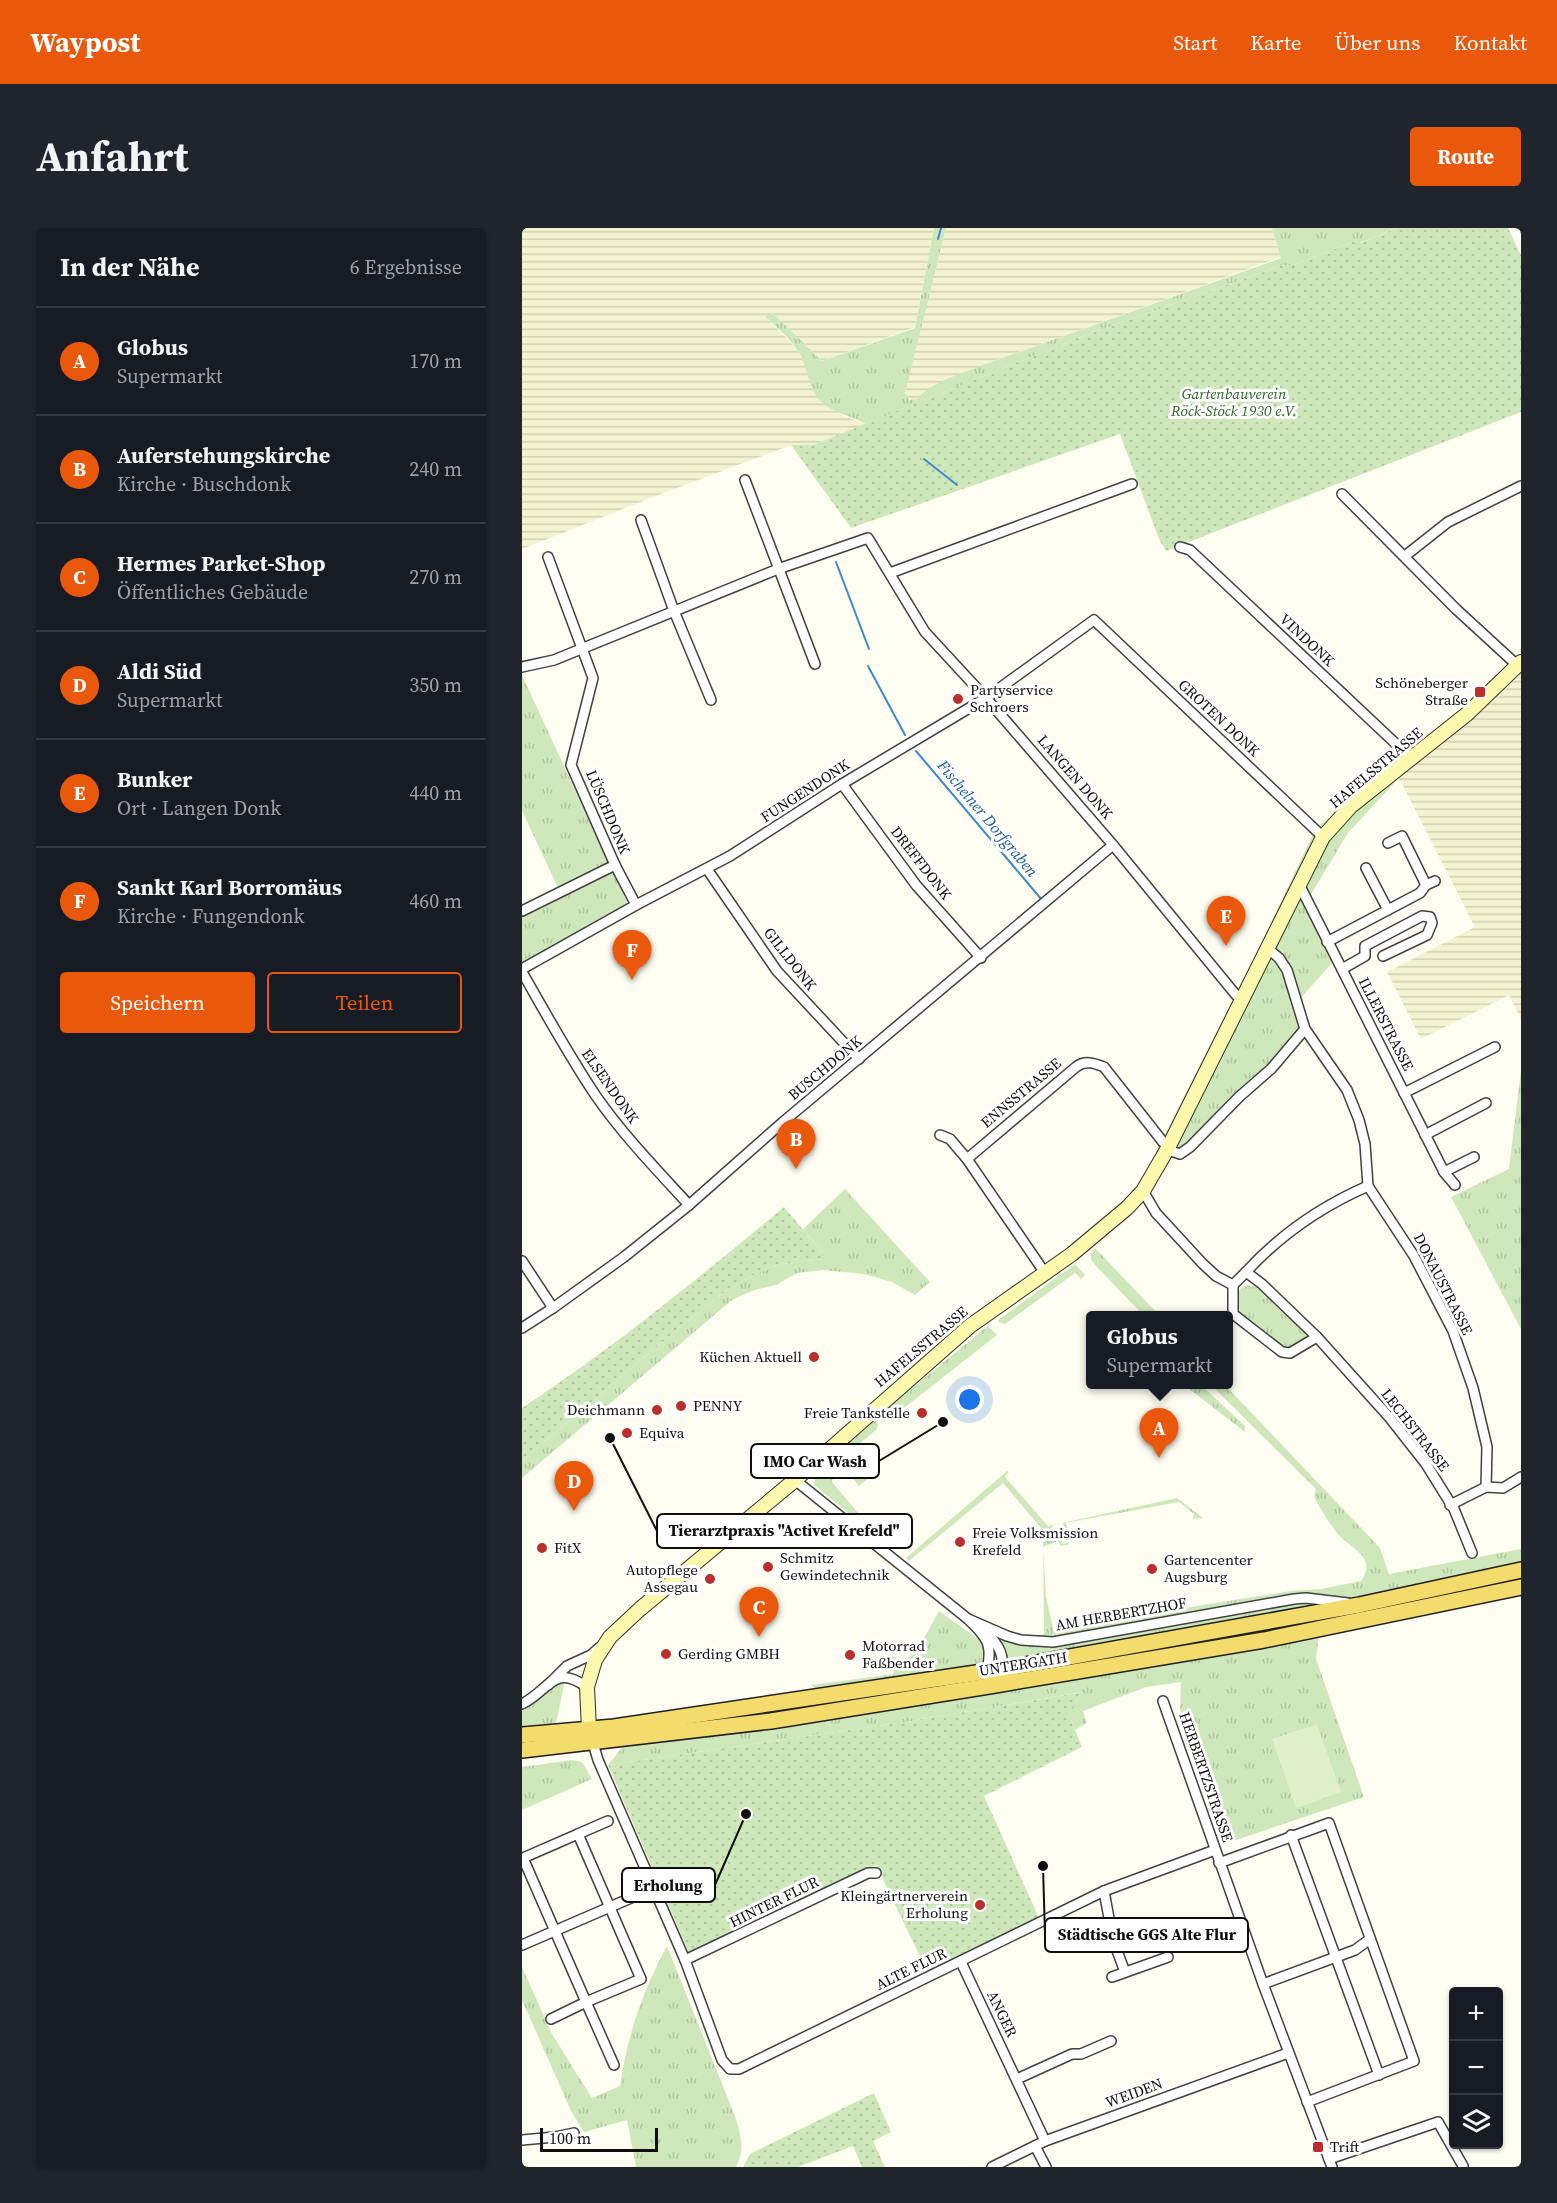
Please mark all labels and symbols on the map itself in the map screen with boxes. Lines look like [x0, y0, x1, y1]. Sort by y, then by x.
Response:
park label: Gartenbauverein Röck-Stöck 1930 e.V. [1170, 383, 1297, 421]
street label: VINDONK [1275, 609, 1340, 671]
place label: Schöneberger Straße [1375, 672, 1469, 710]
street label: GROTEN DONK [1174, 674, 1265, 761]
place label: Partyservice Schroers [970, 679, 1053, 717]
marker: Schöneberger Straße [1473, 685, 1487, 699]
marker: Partyservice Schroers [951, 692, 965, 706]
street label: HAFELSSTRASSE [1325, 722, 1427, 813]
street label: LANGEN DONK [1033, 730, 1118, 823]
street label: FUNGENDONK [756, 754, 853, 827]
water label: Fischelner Dorfgraben [932, 754, 1043, 881]
street label: LÜSCHDONK [581, 766, 636, 857]
street label: DREFFDONK [886, 822, 957, 904]
pin: E [1206, 896, 1246, 946]
street label: GILLDONK [759, 923, 822, 995]
pin: F [612, 930, 652, 980]
street label: ILLERSTRASSE [1354, 973, 1419, 1074]
street label: BUSCHDONK [783, 1030, 866, 1105]
street label: ELSENDONK [577, 1044, 644, 1127]
street label: ENNSSTRASSE [976, 1053, 1065, 1132]
pin: B [776, 1120, 816, 1169]
street label: DONAUSTRASSE [1409, 1229, 1478, 1338]
street label: HAFELSSTRASSE [870, 1301, 972, 1392]
place label: Küchen Aktuell [699, 1346, 803, 1367]
marker: Küchen Aktuell [807, 1350, 821, 1364]
street label: LECHSTRASSE [1376, 1384, 1454, 1475]
your location [955, 1385, 984, 1414]
place label: PENNY [693, 1395, 743, 1416]
place label: Deichmann [567, 1399, 645, 1420]
marker: PENNY [674, 1399, 688, 1413]
place label: Freie Tankstelle [804, 1402, 910, 1423]
marker: Deichmann [650, 1403, 664, 1417]
marker: Freie Tankstelle [915, 1406, 929, 1420]
pin: A [1140, 1408, 1178, 1458]
place label: Equiva [639, 1422, 685, 1443]
marker: Equiva [620, 1426, 634, 1440]
callout: IMO Car Wash [751, 1444, 879, 1478]
text: IMO Car Wash [763, 1450, 867, 1472]
pin: D [554, 1462, 594, 1511]
callout: Tierarztpraxis "Activet Krefeld" [657, 1514, 912, 1548]
text: Tierarztpraxis "Activet Krefeld" [668, 1519, 900, 1541]
place label: Freie Volksmission Krefeld [972, 1522, 1098, 1560]
marker: Freie Volksmission Krefeld [953, 1535, 967, 1549]
place label: FitX [554, 1537, 582, 1558]
marker: FitX [535, 1541, 549, 1555]
place label: Schmitz Gewindetechnik [780, 1547, 890, 1585]
place label: Gartencenter Augsburg [1164, 1549, 1254, 1587]
place label: Autopflege Assegau [626, 1559, 698, 1597]
marker: Schmitz Gewindetechnik [761, 1560, 775, 1574]
marker: Gartencenter Augsburg [1145, 1562, 1159, 1576]
marker: Autopflege Assegau [703, 1572, 717, 1586]
pin: C [740, 1588, 778, 1637]
street label: AM HERBERTZHOF [1054, 1592, 1188, 1635]
place label: Motorrad Faßbender [862, 1635, 935, 1673]
place label: Gerding GMBH [678, 1643, 780, 1664]
street label: UNTERGATH [977, 1646, 1069, 1681]
marker: Gerding GMBH [659, 1647, 673, 1661]
marker: Motorrad Faßbender [843, 1648, 857, 1662]
street label: HERBERTZSTRASSE [1174, 1709, 1239, 1845]
callout: Erholung [622, 1868, 715, 1902]
street label: HINTER FLUR [726, 1871, 822, 1932]
text: Erholung [634, 1874, 703, 1896]
place label: Kleingärtnerverein Erholung [840, 1885, 968, 1923]
marker: Kleingärtnerverein Erholung [973, 1898, 987, 1912]
callout: Städtische GGS Alte Flur [1045, 1918, 1248, 1952]
text: Städtische GGS Alte Flur [1058, 1923, 1237, 1945]
street label: ALTE FLUR [872, 1942, 950, 1995]
street label: ANGER [982, 1987, 1023, 2041]
street label: WEIDEN [1102, 2073, 1165, 2113]
scale bar [540, 2125, 658, 2152]
place label: Trift [1330, 2136, 1359, 2157]
marker: Trift [1311, 2140, 1325, 2154]

